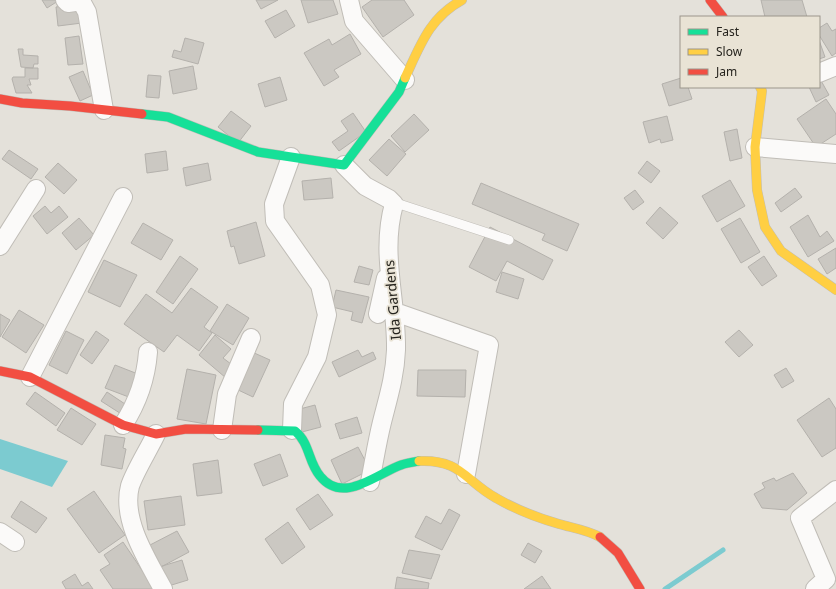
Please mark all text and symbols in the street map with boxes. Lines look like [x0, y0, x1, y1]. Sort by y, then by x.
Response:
legend [680, 16, 820, 88]
text: Fast [716, 23, 740, 40]
text: Slow [716, 43, 743, 60]
text: Jam [715, 63, 737, 80]
street label: Ida Gardens [379, 259, 405, 341]

